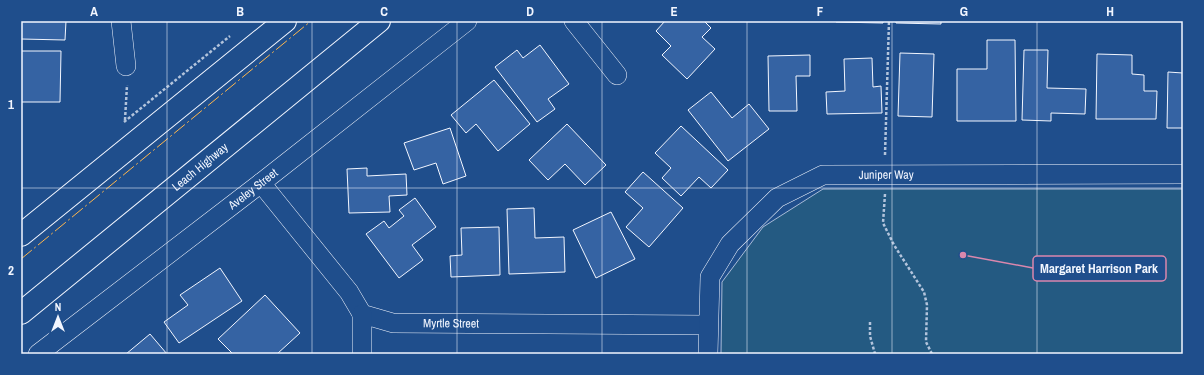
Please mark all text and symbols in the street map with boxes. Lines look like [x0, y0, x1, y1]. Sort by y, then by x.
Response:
text: A [90, 3, 98, 20]
text: B [236, 3, 244, 20]
text: C [380, 3, 388, 20]
text: D [526, 3, 534, 20]
text: E [670, 3, 678, 20]
text: F [817, 3, 824, 20]
text: G [960, 3, 968, 20]
text: H [1106, 3, 1114, 20]
text: 1 [8, 96, 14, 113]
street label: Leach Highway [169, 139, 231, 195]
street label: Aveley Street [224, 165, 281, 214]
street label: Juniper Way [859, 167, 914, 183]
callout: Margaret Harrison Park [1033, 256, 1166, 281]
text: Margaret Harrison Park [1040, 260, 1158, 277]
text: 2 [8, 262, 14, 279]
north arrow [38, 297, 78, 337]
text: N [55, 300, 61, 314]
street label: Myrtle Street [423, 315, 479, 332]

